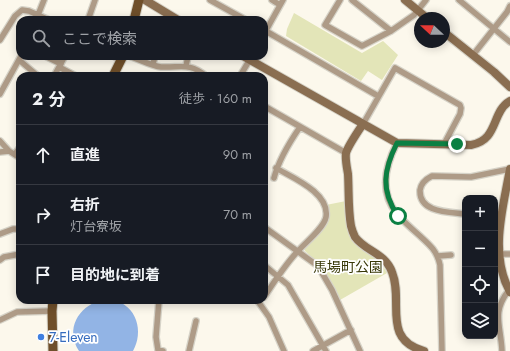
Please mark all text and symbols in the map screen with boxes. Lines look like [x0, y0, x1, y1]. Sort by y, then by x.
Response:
north arrow [414, 12, 450, 48]
search box [16, 16, 268, 60]
icon: search [30, 27, 52, 49]
text: ここで検索 [62, 28, 137, 50]
text: 2 分 [32, 87, 65, 111]
text: 徒歩 · 160 m [179, 89, 252, 108]
route end [448, 135, 466, 153]
icon: ahead [32, 144, 54, 166]
text: 直進 [70, 144, 100, 166]
text: 90 m [223, 145, 252, 164]
text: 右折 [70, 194, 100, 216]
map controls [462, 195, 498, 339]
button: + [462, 195, 498, 231]
icon: right [32, 204, 54, 226]
text: 70 m [223, 205, 252, 224]
route start [389, 207, 407, 225]
text: 灯台寮坂 [70, 217, 122, 236]
button: − [462, 231, 498, 267]
park label: 馬場町公園 [313, 257, 383, 277]
icon: arrive [32, 264, 54, 286]
text: 目的地に到着 [70, 264, 160, 286]
button: locate [462, 267, 498, 303]
button: layers [462, 303, 498, 339]
place label: 7-Eleven [49, 327, 98, 347]
marker: 7-Eleven [36, 332, 46, 342]

